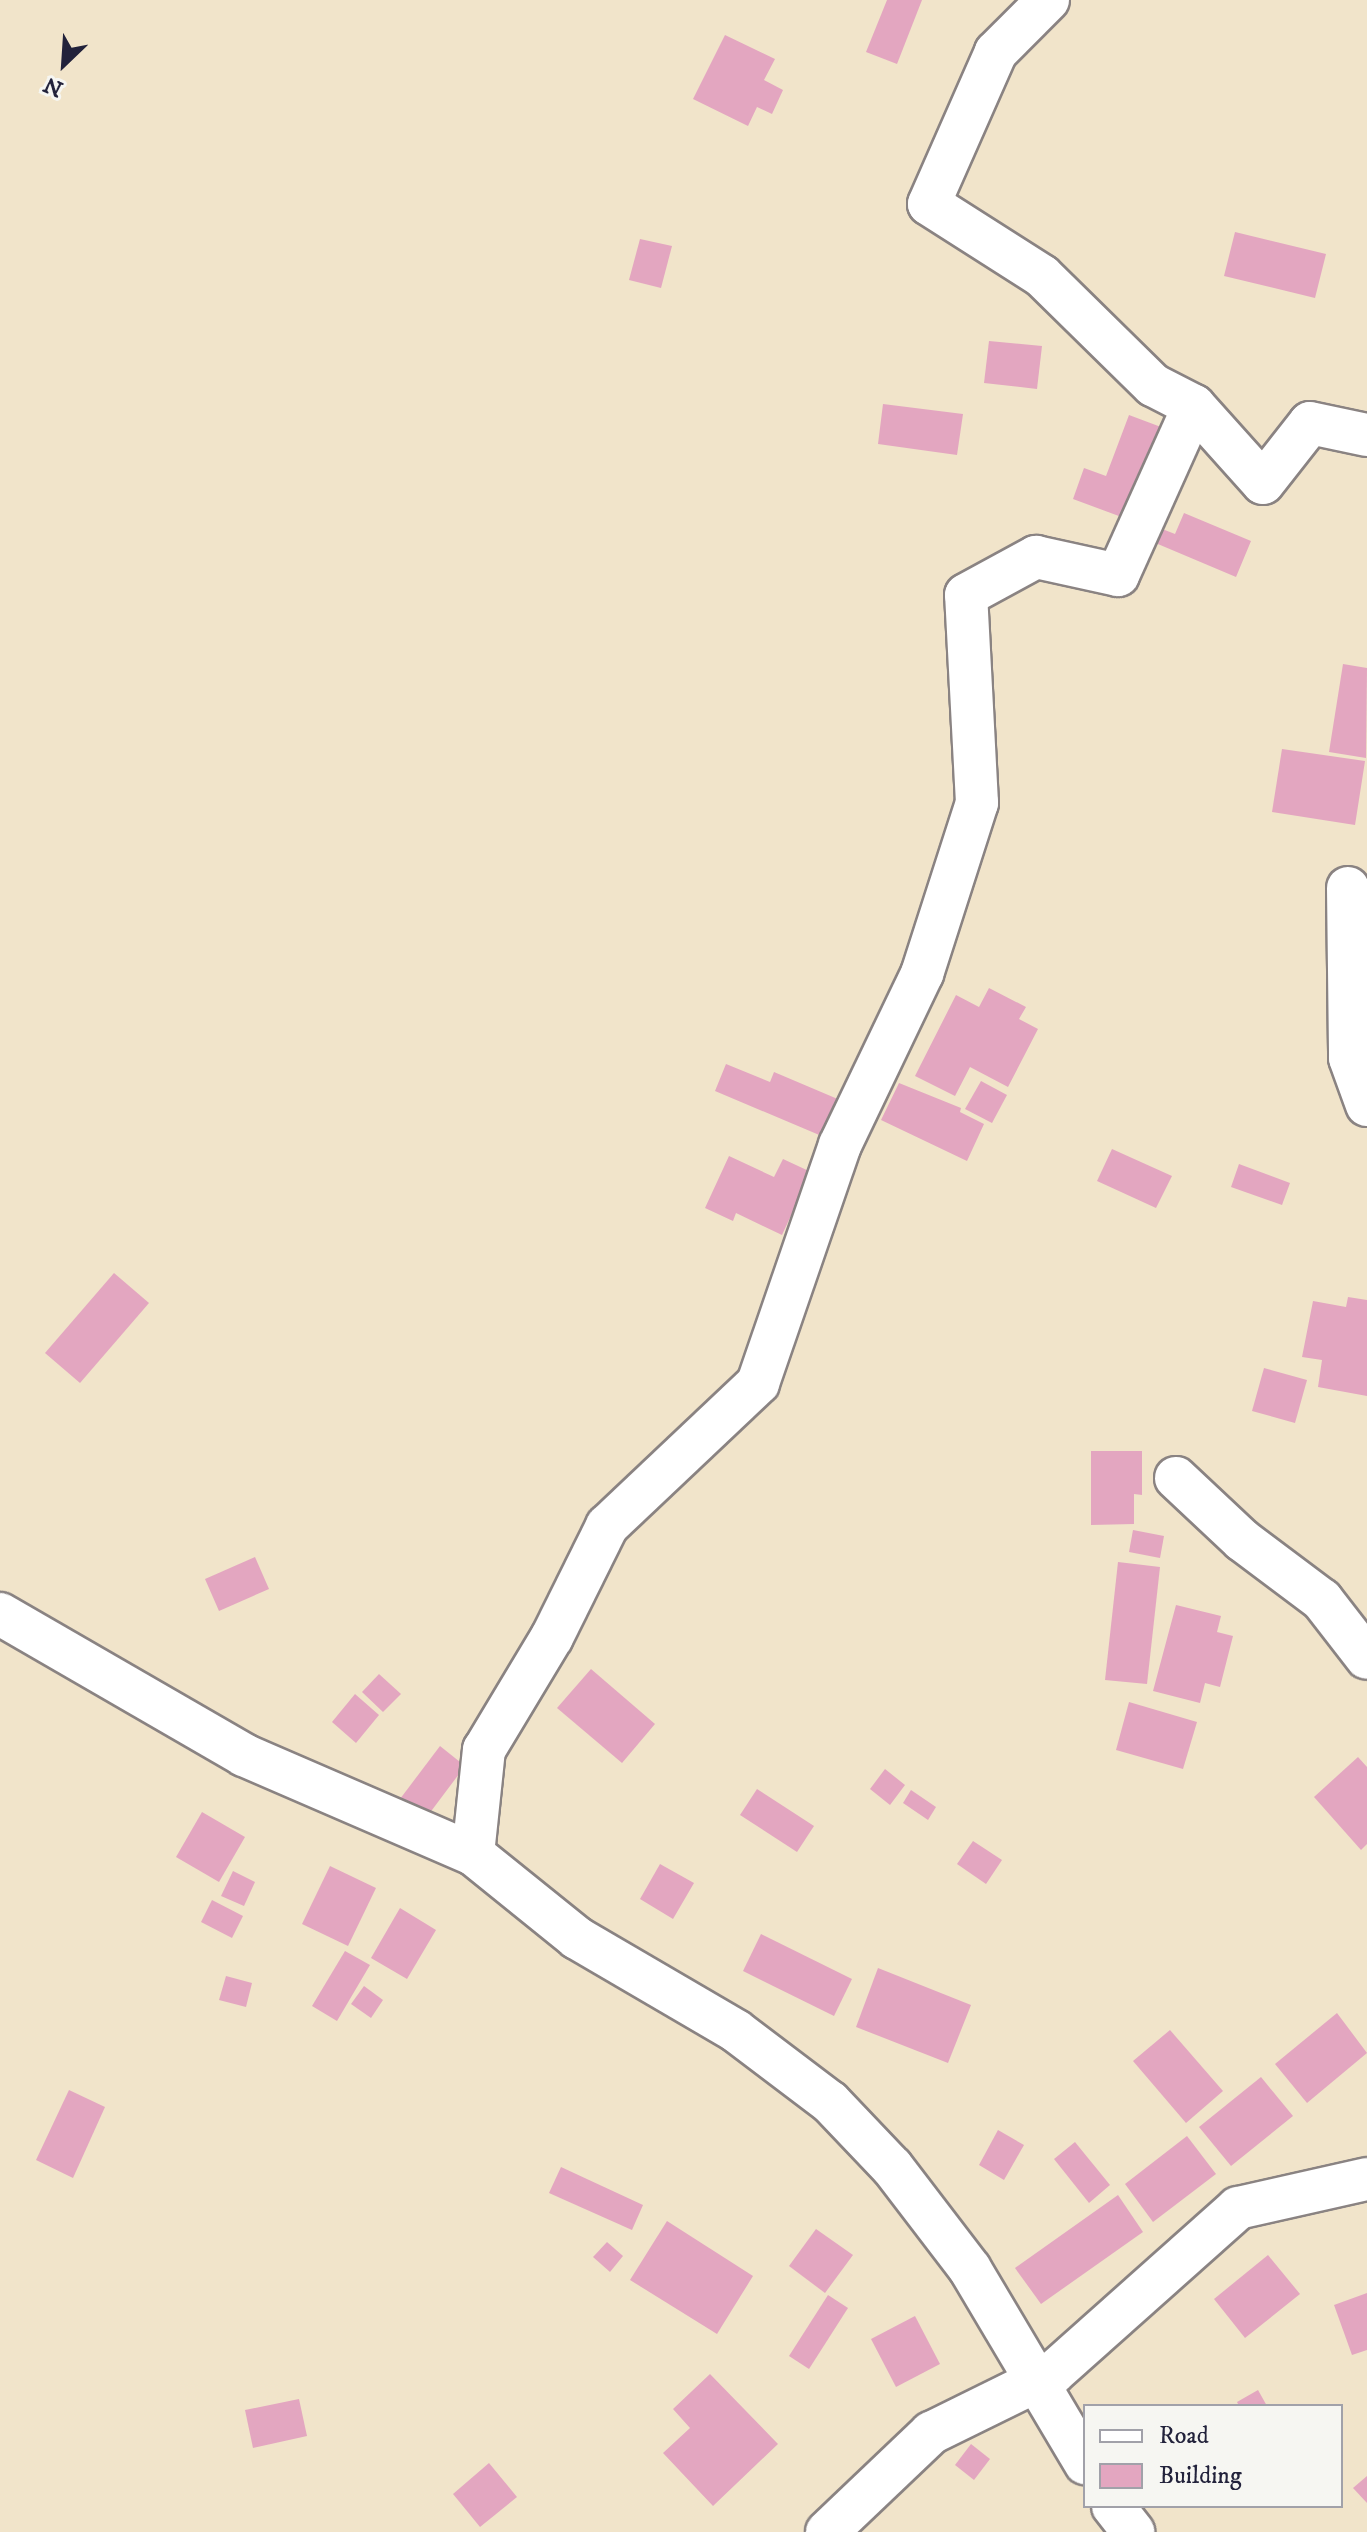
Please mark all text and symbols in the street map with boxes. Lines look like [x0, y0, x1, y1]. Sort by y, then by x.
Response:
north arrow [24, 24, 104, 104]
text: N [40, 70, 68, 102]
legend [1083, 2404, 1343, 2508]
text: Road [1159, 2421, 1209, 2451]
text: Building [1159, 2461, 1242, 2491]

